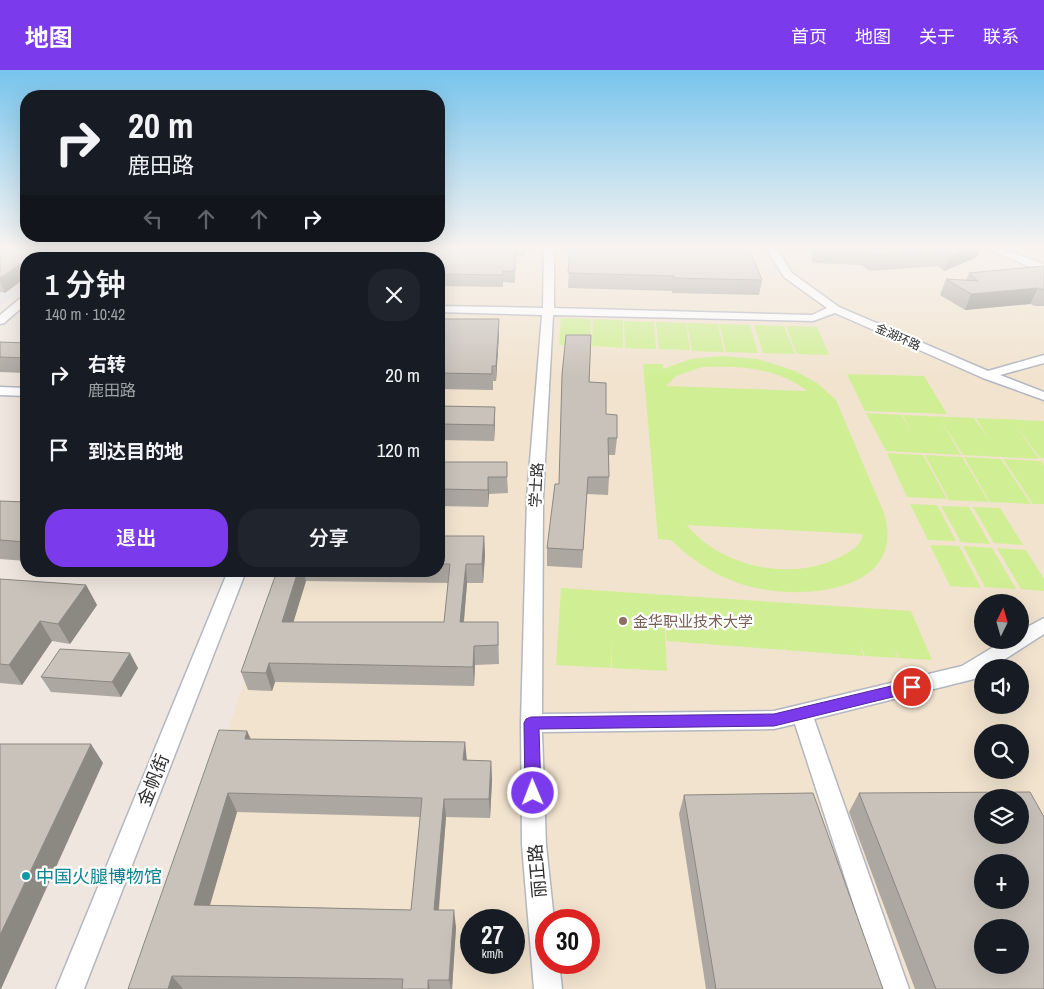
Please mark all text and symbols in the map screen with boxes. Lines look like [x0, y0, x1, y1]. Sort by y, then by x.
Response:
text: 地图 [25, 21, 73, 53]
text: 首页 [791, 24, 827, 49]
text: 地图 [855, 24, 891, 49]
text: 关于 [919, 24, 955, 49]
text: 联系 [983, 24, 1019, 49]
text: 20 m [128, 102, 193, 149]
icon: right [45, 110, 110, 175]
text: 鹿田路 [128, 150, 194, 180]
icon: left [139, 205, 167, 233]
icon: ahead [192, 205, 220, 233]
icon: ahead [245, 205, 273, 233]
icon: right [298, 205, 326, 233]
text: 1 分钟 [45, 264, 126, 304]
button: close [368, 269, 420, 321]
text: 140 m · 10:42 [45, 303, 125, 325]
street label: 金湖环路 [873, 320, 923, 354]
text: 右转 [88, 351, 126, 377]
icon: right [45, 361, 73, 389]
text: 20 m [385, 362, 420, 388]
text: 鹿田路 [88, 379, 136, 401]
icon: arrive [45, 436, 73, 464]
text: 120 m [377, 437, 420, 463]
text: 到达目的地 [88, 438, 183, 464]
street label: 学士路 [524, 462, 548, 508]
button: 退出 [45, 509, 228, 567]
button: 分享 [238, 509, 420, 567]
north arrow [974, 594, 1029, 649]
map controls [974, 594, 1029, 974]
place label: 金华职业技术大学 [633, 611, 753, 632]
marker: 金华职业技术大学 [617, 615, 629, 627]
button: sound [974, 659, 1029, 714]
pin [891, 666, 933, 708]
icon: arrive [898, 673, 926, 701]
button: search [974, 724, 1029, 779]
street label: 金帆街 [131, 750, 175, 810]
position arrow [506, 766, 558, 818]
button: layers [974, 789, 1029, 844]
street label: 丽正路 [522, 843, 552, 899]
button: + [974, 854, 1029, 909]
place label: 中国火腿博物馆 [36, 864, 162, 889]
marker: 中国火腿博物馆 [20, 870, 32, 882]
speed limit sign: 30 [535, 909, 600, 974]
text: 27 [481, 918, 504, 952]
button: − [974, 919, 1029, 974]
text: km/h [482, 946, 503, 962]

